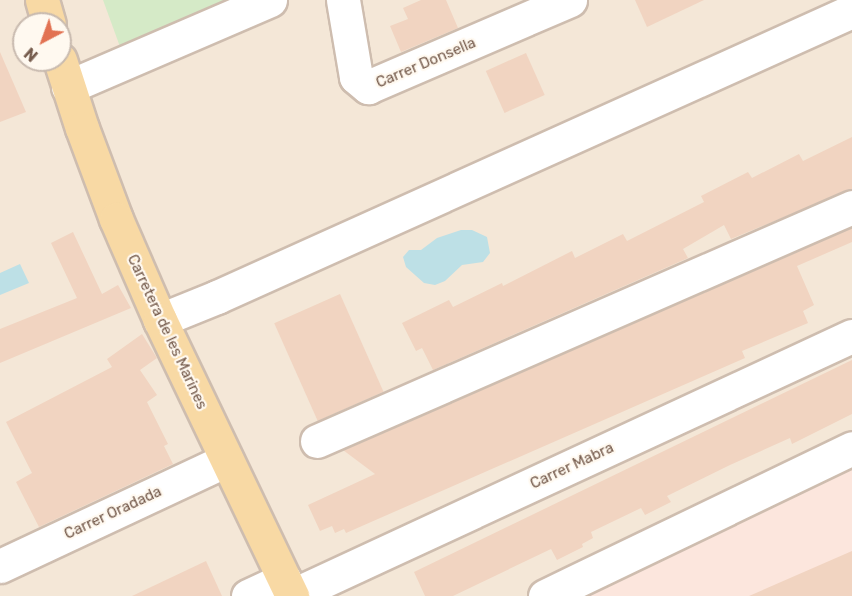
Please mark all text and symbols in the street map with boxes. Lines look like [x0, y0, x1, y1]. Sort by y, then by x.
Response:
north arrow [12, 12, 72, 72]
street label: Carrer Donsella [373, 34, 479, 92]
text: N [21, 44, 42, 65]
street label: Carretera de les Marines [123, 252, 211, 412]
street label: Carrer Mabra [527, 439, 617, 493]
street label: Carrer Oradada [61, 483, 165, 543]

